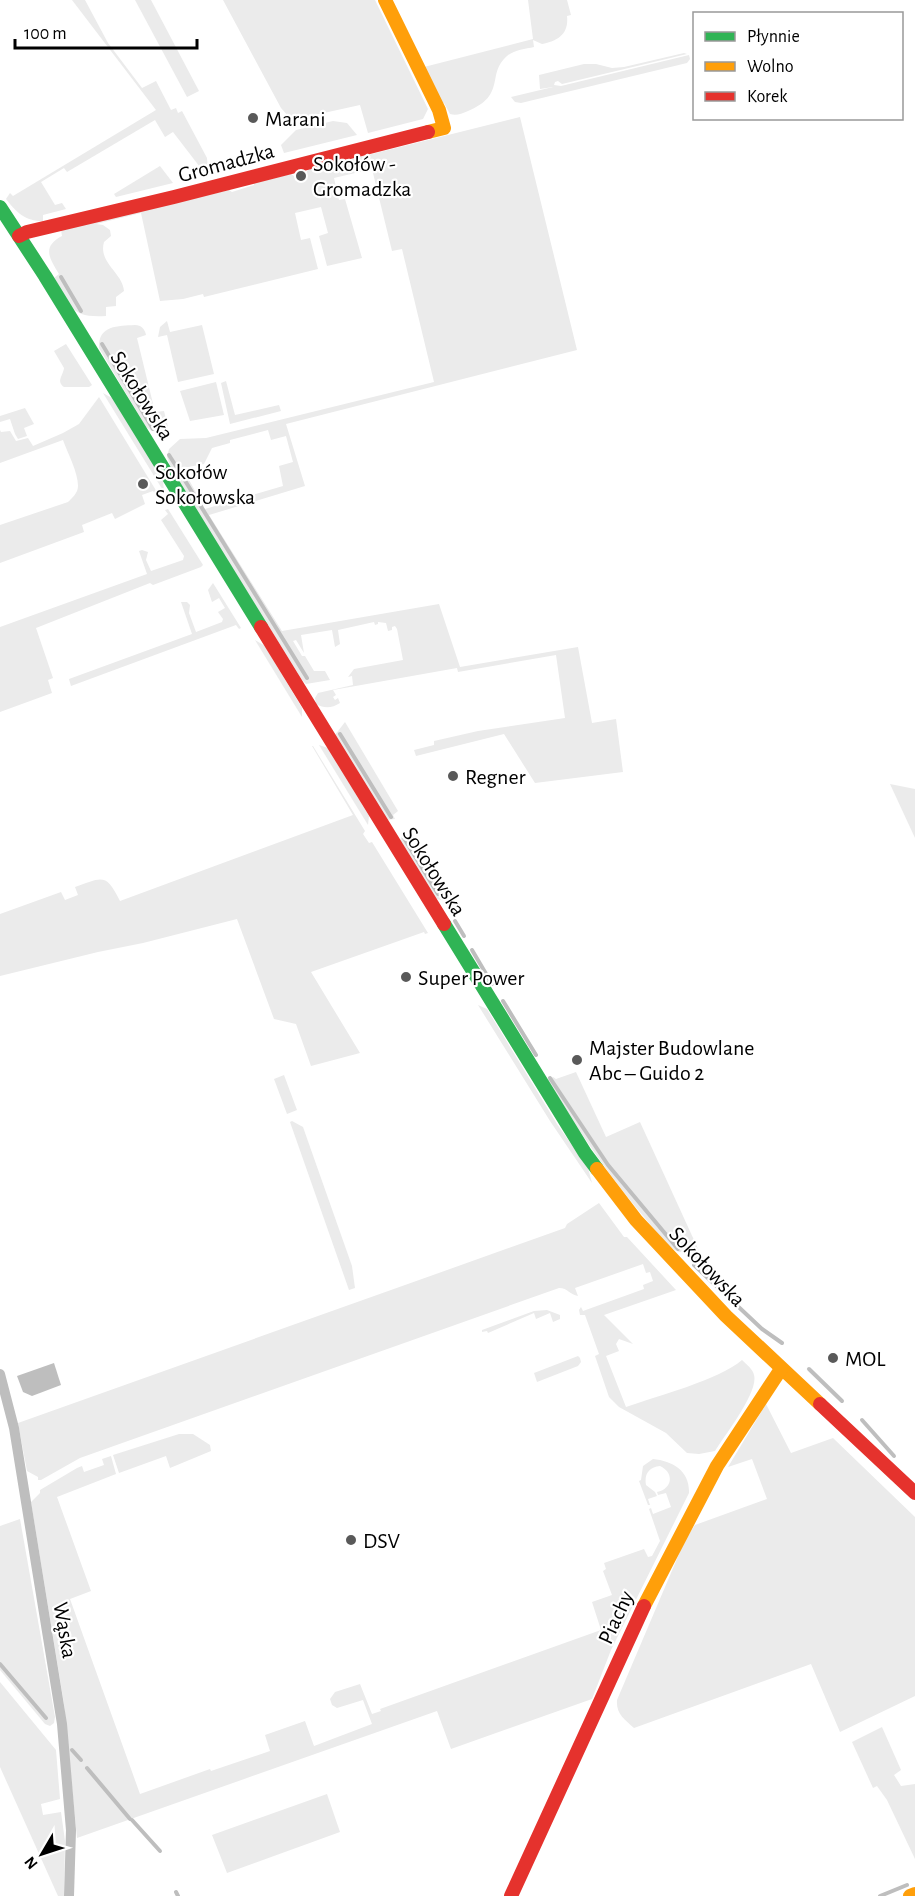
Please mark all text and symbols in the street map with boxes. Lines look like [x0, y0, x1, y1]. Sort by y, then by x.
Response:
scale bar [15, 12, 196, 50]
legend [693, 12, 903, 120]
text: 100 m [24, 25, 67, 43]
text: Płynnie [747, 28, 800, 46]
text: Wolno [747, 58, 794, 76]
text: Korek [747, 88, 788, 106]
place label: Marani [265, 108, 326, 130]
marker: Marani [246, 111, 260, 125]
street label: Gromadzka [176, 140, 277, 186]
place label: Sokołów - Gromadzka [313, 153, 411, 200]
marker: Sokołów - Gromadzka [294, 169, 308, 183]
street label: Sokołowska [106, 347, 178, 444]
place label: Sokołów Sokołowska [155, 461, 255, 508]
marker: Sokołów Sokołowska [136, 477, 150, 491]
place label: Regner [465, 766, 526, 788]
marker: Regner [446, 769, 460, 783]
street label: Sokołowska [398, 823, 470, 920]
place label: Super Power [418, 967, 524, 989]
marker: Super Power [399, 970, 413, 984]
place label: Majster Budowlane Abc – Guido 2 [589, 1037, 754, 1084]
marker: Majster Budowlane Abc – Guido 2 [570, 1053, 584, 1067]
street label: Sokołowska [665, 1223, 749, 1311]
place label: MOL [845, 1348, 886, 1370]
marker: MOL [826, 1351, 840, 1365]
place label: DSV [363, 1530, 401, 1552]
marker: DSV [344, 1533, 358, 1547]
street label: Piachy [594, 1587, 638, 1647]
street label: Wąska [49, 1600, 81, 1660]
north arrow [12, 1824, 72, 1884]
text: N [21, 1853, 41, 1872]

